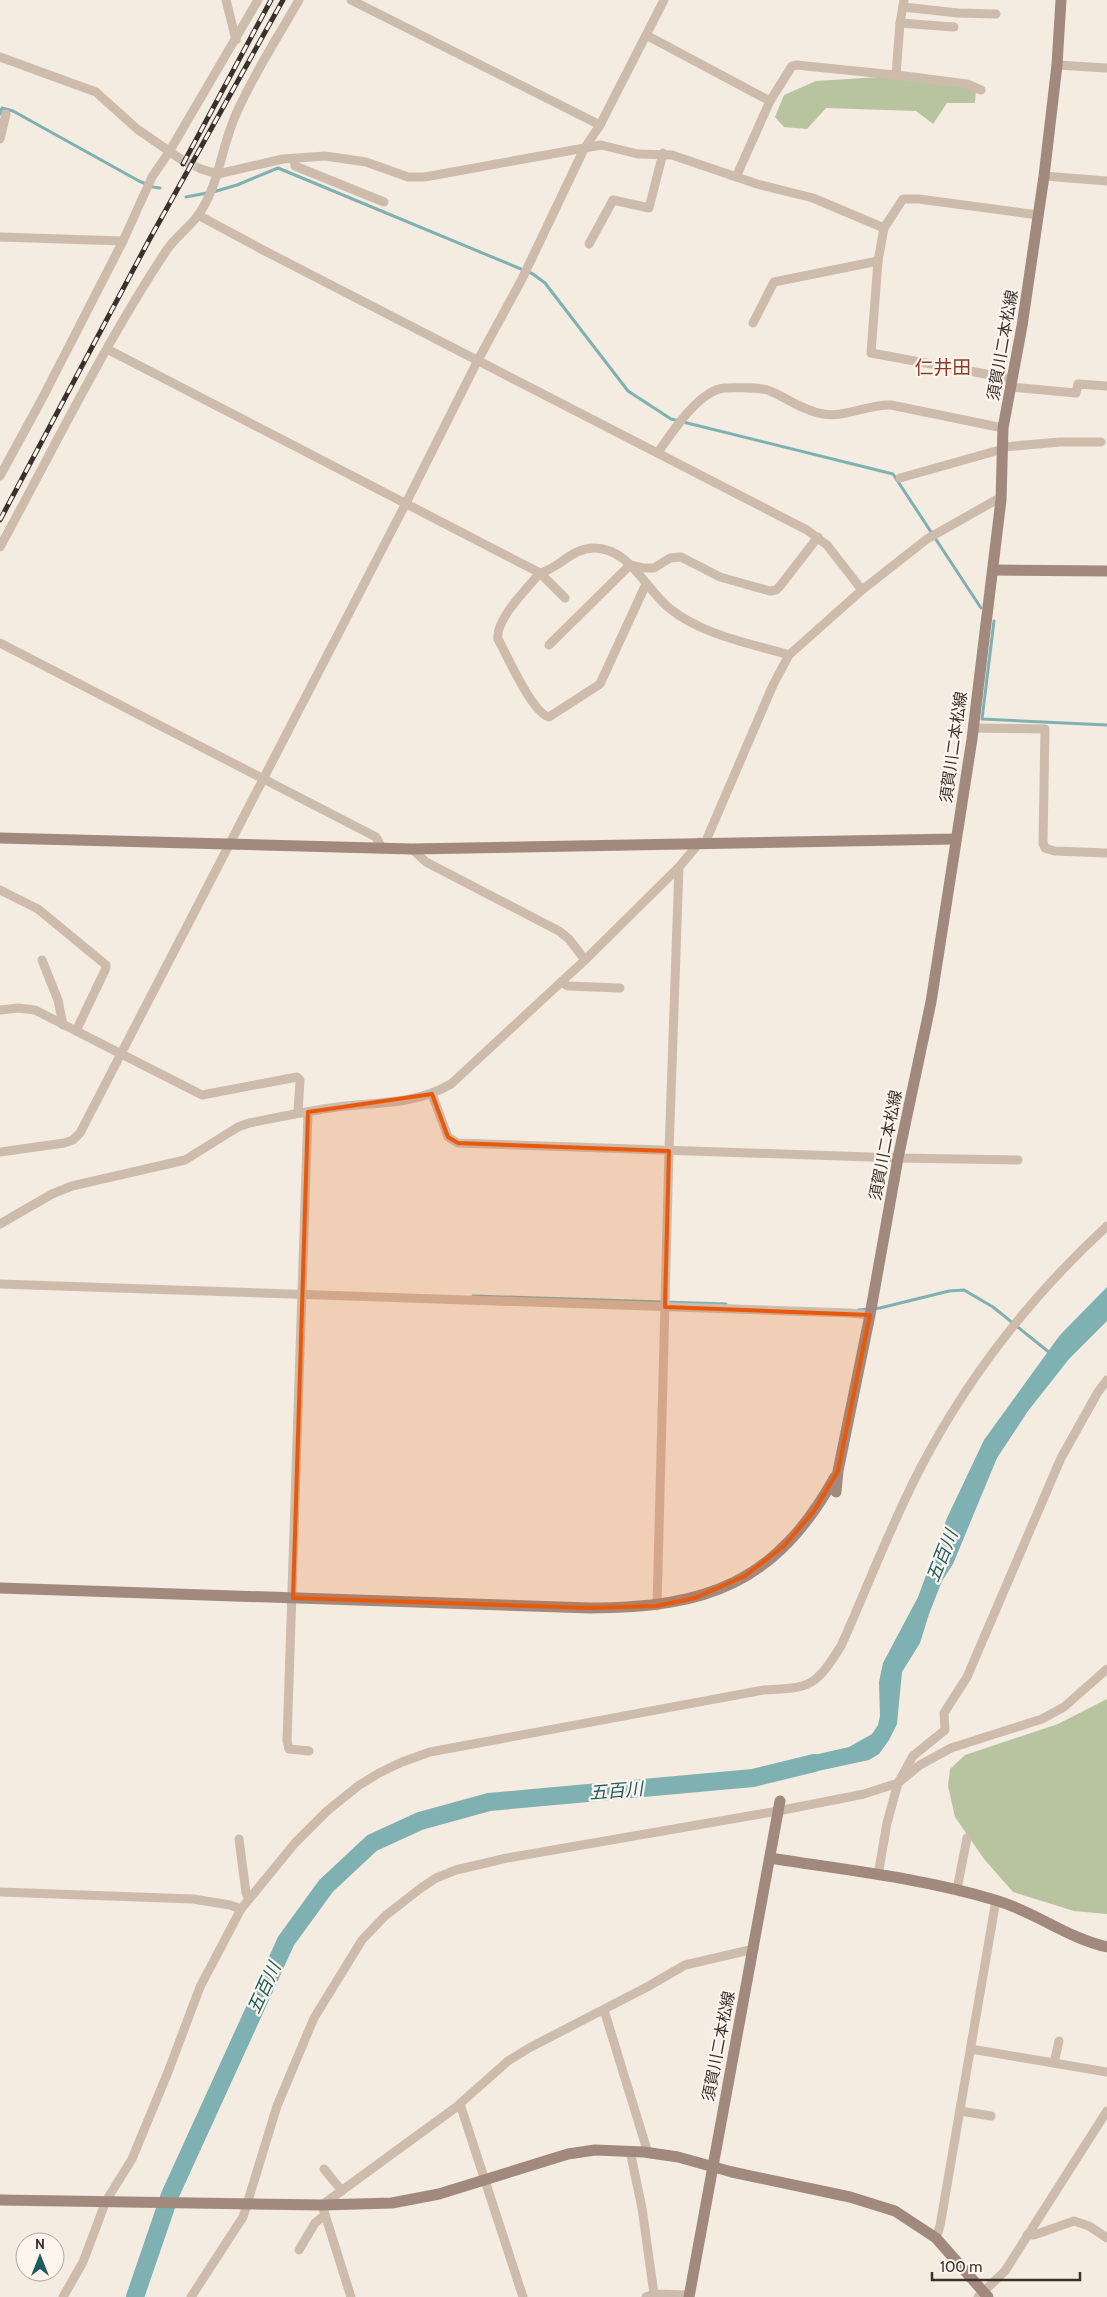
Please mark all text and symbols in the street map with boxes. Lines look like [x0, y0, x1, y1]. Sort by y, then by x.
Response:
street label: 須賀川二本松線 [983, 288, 1022, 402]
district label: 仁井田 [914, 356, 972, 379]
street label: 須賀川二本松線 [936, 690, 971, 804]
street label: 須賀川二本松線 [865, 1088, 906, 1202]
water label: 五百川 [922, 1525, 963, 1585]
water label: 五百川 [588, 1778, 646, 1804]
water label: 五百川 [243, 1957, 286, 2017]
street label: 須賀川二本松線 [698, 1989, 739, 2103]
north arrow [15, 2232, 65, 2282]
text: N [35, 2235, 45, 2253]
scale bar [932, 2250, 1080, 2282]
text: 100 m [940, 2258, 982, 2276]

